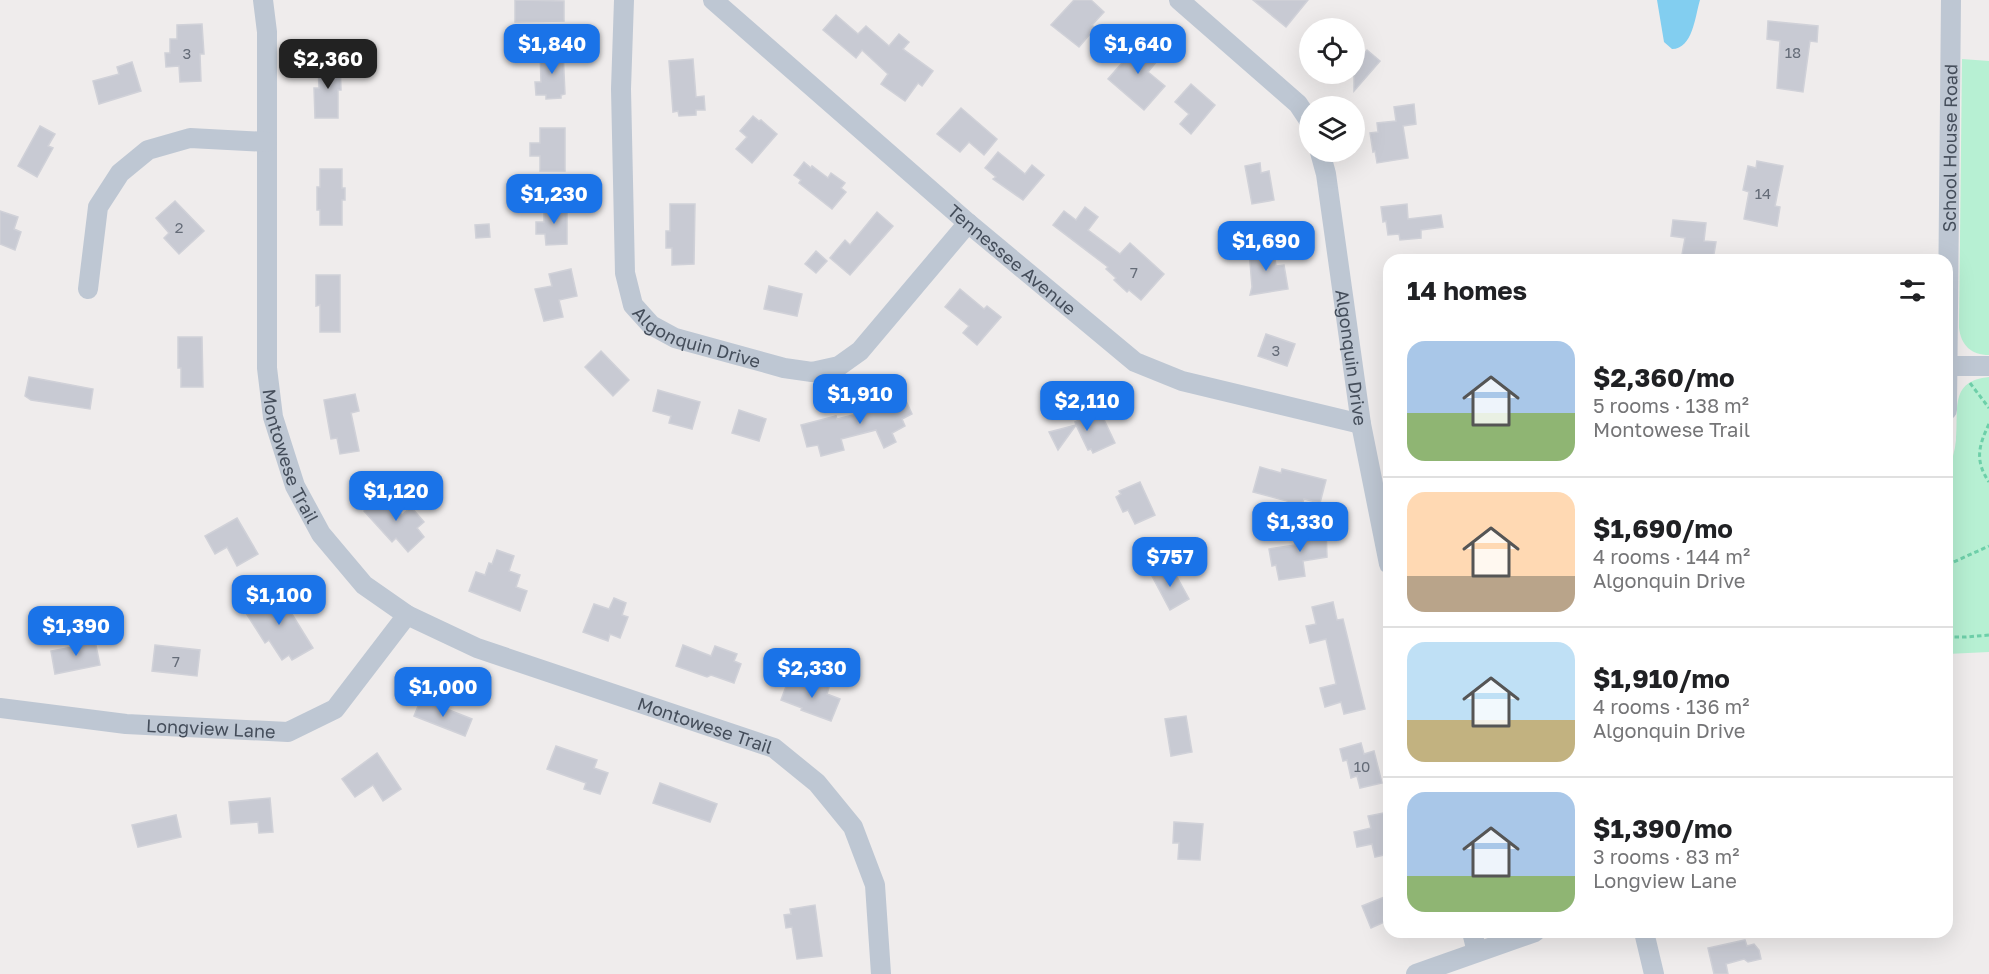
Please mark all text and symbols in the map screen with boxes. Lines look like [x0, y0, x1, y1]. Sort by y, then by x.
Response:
map controls [1299, 18, 1365, 162]
button: locate [1299, 18, 1365, 84]
pin: $1,840 [503, 24, 601, 75]
pin: $1,640 [1089, 24, 1187, 75]
text: $1,840 [518, 31, 586, 55]
text: $1,640 [1104, 31, 1172, 55]
pin: $2,360 [279, 39, 377, 90]
house number: 18 [1785, 43, 1801, 61]
house number: 3 [183, 44, 191, 62]
text: $2,360 [293, 46, 363, 70]
street label: School House Road [1938, 64, 1961, 232]
button: layers [1299, 96, 1365, 162]
pin: $1,230 [505, 174, 603, 225]
text: $1,230 [520, 181, 588, 205]
house number: 14 [1755, 184, 1771, 202]
street label: Tennessee Avenue [943, 200, 1081, 319]
house number: 2 [175, 218, 183, 236]
pin: $1,690 [1217, 221, 1315, 272]
text: $1,690 [1232, 228, 1300, 252]
house number: 7 [1130, 263, 1138, 281]
icon: filters [1896, 274, 1929, 307]
text: 14 homes [1407, 275, 1527, 306]
street label: Algonquin Drive [1331, 288, 1372, 427]
street label: Algonquin Drive [628, 302, 763, 372]
house number: 3 [1272, 341, 1280, 359]
text: $2,360/mo [1593, 362, 1735, 393]
icon: home [1455, 365, 1527, 437]
pin: $1,910 [811, 374, 909, 425]
text: $1,910 [827, 381, 893, 405]
pin: $2,110 [1038, 381, 1136, 432]
street label: Montowese Trail [259, 387, 324, 527]
text: $2,110 [1054, 388, 1120, 412]
text: 5 rooms · 138 m² [1593, 393, 1749, 417]
text: Montowese Trail [1593, 417, 1750, 441]
pin: $1,120 [347, 471, 445, 522]
text: $1,120 [363, 478, 429, 502]
pin: $1,330 [1251, 502, 1349, 553]
text: $1,330 [1266, 509, 1334, 533]
text: $1,690/mo [1593, 513, 1733, 544]
icon: home [1455, 516, 1527, 588]
pin: $757 [1134, 537, 1206, 588]
text: $757 [1146, 544, 1194, 568]
text: 4 rooms · 144 m² [1593, 544, 1750, 568]
text: Algonquin Drive [1593, 568, 1745, 592]
pin: $1,100 [230, 575, 328, 626]
text: $1,100 [246, 582, 312, 606]
pin: $1,390 [27, 606, 125, 657]
text: $1,390 [42, 613, 110, 637]
pin: $2,330 [763, 648, 861, 699]
house number: 7 [172, 652, 180, 670]
text: $2,330 [777, 655, 847, 679]
text: $1,910/mo [1593, 663, 1730, 694]
icon: home [1455, 666, 1527, 738]
pin: $1,000 [394, 667, 492, 718]
text: $1,000 [408, 674, 478, 698]
street label: Montowese Trail [635, 692, 776, 758]
text: 4 rooms · 136 m² [1593, 694, 1750, 718]
street label: Longview Lane [146, 714, 276, 742]
text: Algonquin Drive [1593, 718, 1745, 742]
house number: 10 [1354, 757, 1370, 775]
text: $1,390/mo [1593, 813, 1732, 844]
icon: home [1455, 816, 1527, 888]
text: 3 rooms · 83 m² [1593, 844, 1739, 868]
text: Longview Lane [1593, 868, 1737, 892]

